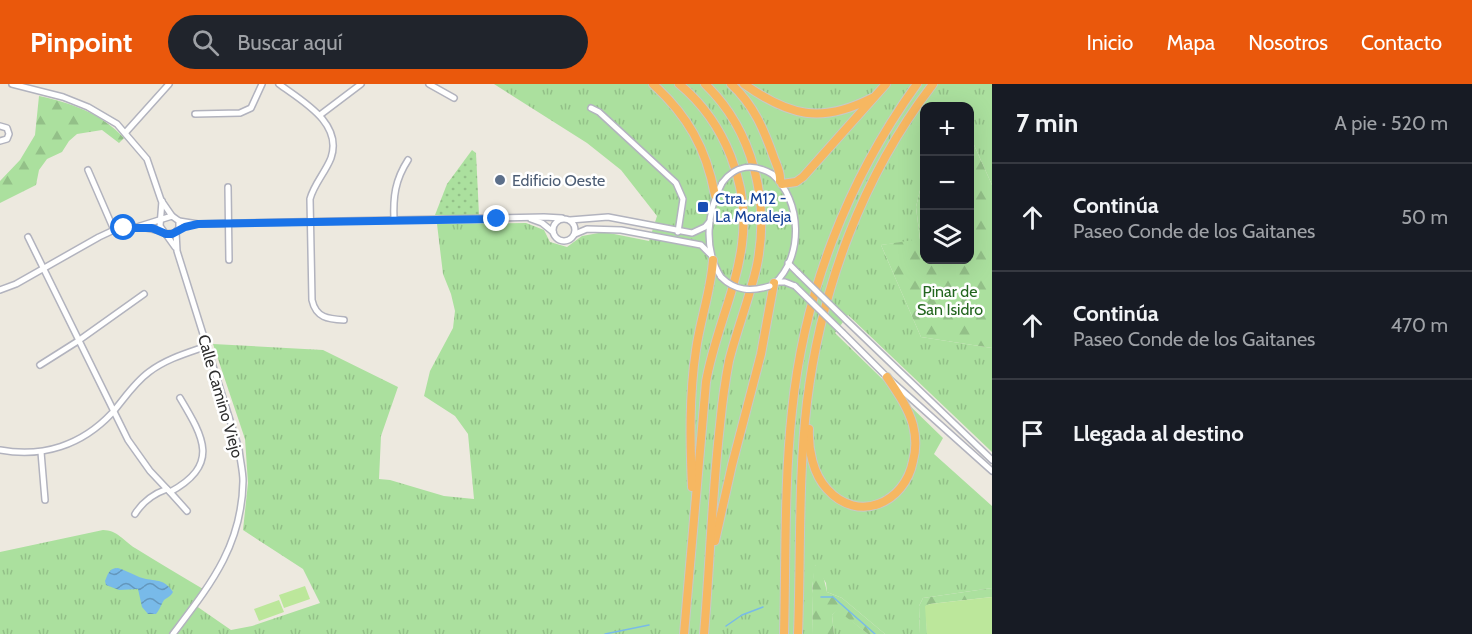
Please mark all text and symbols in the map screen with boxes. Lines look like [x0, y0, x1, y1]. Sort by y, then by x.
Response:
search box [168, 15, 588, 69]
text: Pinpoint [30, 25, 132, 59]
icon: search [189, 26, 222, 59]
text: Buscar aquí [237, 29, 342, 56]
text: Inicio [1086, 30, 1133, 55]
text: Mapa [1166, 30, 1215, 55]
text: Nosotros [1248, 30, 1328, 55]
text: Contacto [1361, 30, 1442, 55]
map controls [920, 102, 974, 264]
button: + [920, 102, 974, 156]
text: 7 min [1016, 107, 1078, 139]
text: A pie · 520 m [1335, 111, 1448, 135]
button: − [920, 156, 974, 210]
place label: Edificio Oeste [512, 171, 605, 190]
marker: Edificio Oeste [493, 173, 507, 187]
place label: Ctra. M12 - La Moraleja [715, 189, 792, 226]
text: Continúa [1073, 192, 1159, 219]
marker: Ctra. M12 - La Moraleja [696, 200, 710, 214]
icon: ahead [1016, 201, 1049, 234]
route end [483, 205, 509, 231]
text: 50 m [1401, 205, 1448, 229]
button: layers [920, 210, 974, 264]
route start [110, 214, 136, 240]
text: Paseo Conde de los Gaitanes [1073, 219, 1315, 243]
park label: Pinar de San Isidro [917, 282, 983, 319]
text: Continúa [1073, 300, 1159, 327]
icon: ahead [1016, 309, 1049, 342]
text: 470 m [1391, 313, 1448, 337]
text: Paseo Conde de los Gaitanes [1073, 327, 1315, 351]
street label: Calle Camino Viejo [194, 332, 247, 460]
icon: arrive [1016, 417, 1049, 450]
text: Llegada al destino [1073, 420, 1244, 447]

